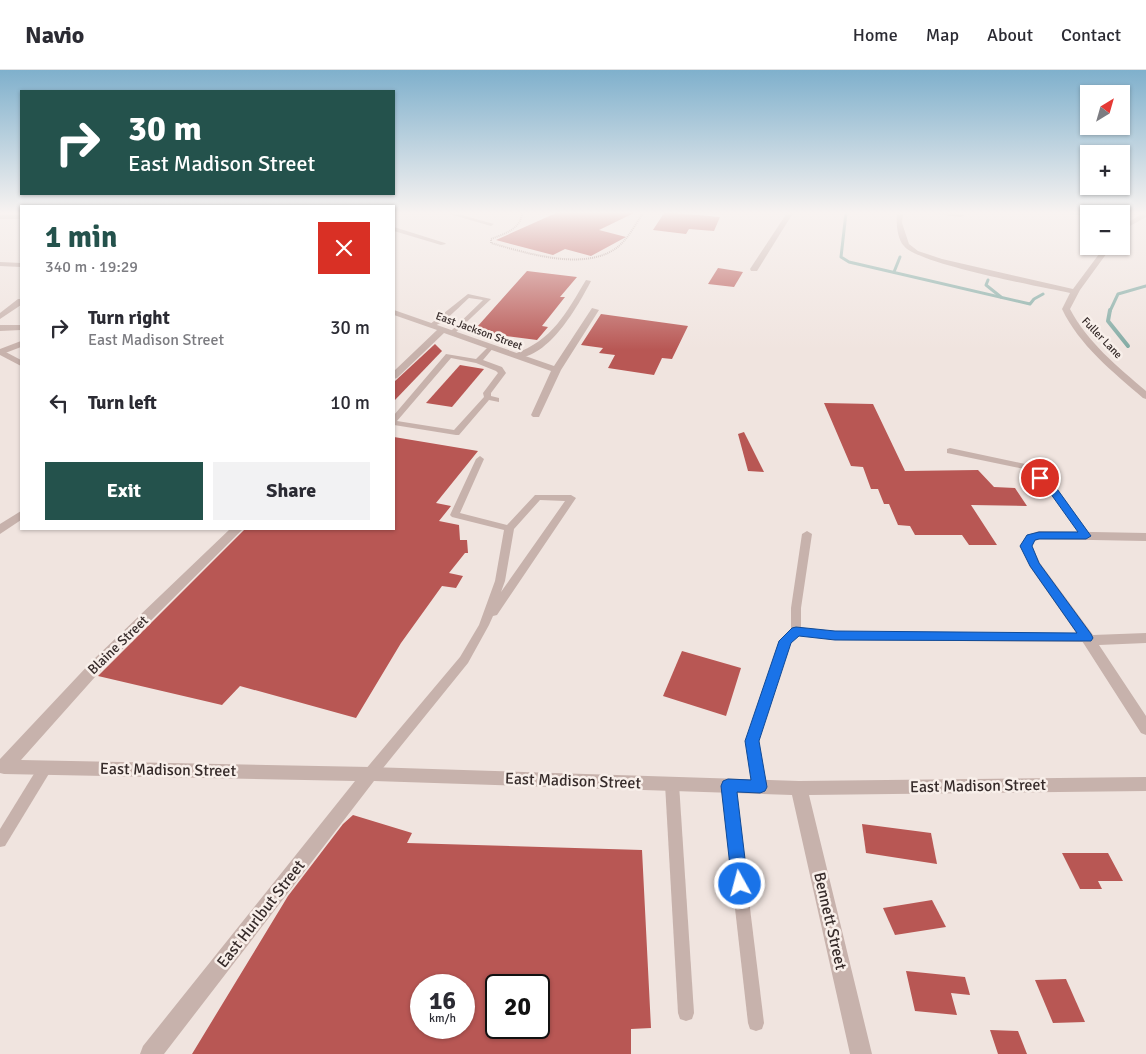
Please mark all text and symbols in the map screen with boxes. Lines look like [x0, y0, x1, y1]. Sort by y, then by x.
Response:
text: Navio [25, 20, 84, 50]
text: Home [853, 24, 898, 46]
text: Map [926, 24, 959, 46]
text: About [987, 24, 1033, 46]
text: Contact [1061, 24, 1121, 46]
north arrow [1080, 85, 1130, 135]
map controls [1080, 85, 1130, 255]
text: 30 m [128, 107, 202, 150]
icon: right [45, 110, 110, 175]
button: + [1080, 145, 1130, 195]
text: East Madison Street [128, 150, 315, 177]
button: − [1080, 205, 1130, 255]
text: 1 min [45, 219, 117, 256]
button: close [318, 222, 370, 274]
text: 340 m · 19:29 [45, 257, 138, 277]
text: Turn right [88, 306, 170, 330]
street label: East Jackson Street [434, 309, 524, 353]
icon: right [45, 314, 73, 342]
street label: Fuller Lane [1079, 315, 1125, 361]
text: 30 m [330, 316, 370, 340]
text: East Madison Street [88, 330, 224, 350]
icon: left [45, 389, 73, 417]
text: Turn left [88, 391, 157, 415]
text: 10 m [330, 391, 370, 415]
pin [1019, 457, 1061, 499]
button: Exit [45, 462, 203, 520]
button: Share [213, 462, 370, 520]
icon: arrive [1026, 464, 1054, 492]
street label: Blaine Street [84, 612, 152, 678]
street label: East Madison Street [100, 759, 237, 781]
street label: East Madison Street [505, 769, 642, 793]
street label: East Madison Street [910, 775, 1047, 797]
street label: East Hurlbut Street [213, 856, 310, 972]
position arrow [713, 857, 765, 909]
street label: Bennett Street [809, 870, 851, 972]
speed limit sign: 20 [485, 974, 550, 1039]
text: 16 [429, 985, 456, 1016]
text: km/h [429, 1011, 456, 1026]

